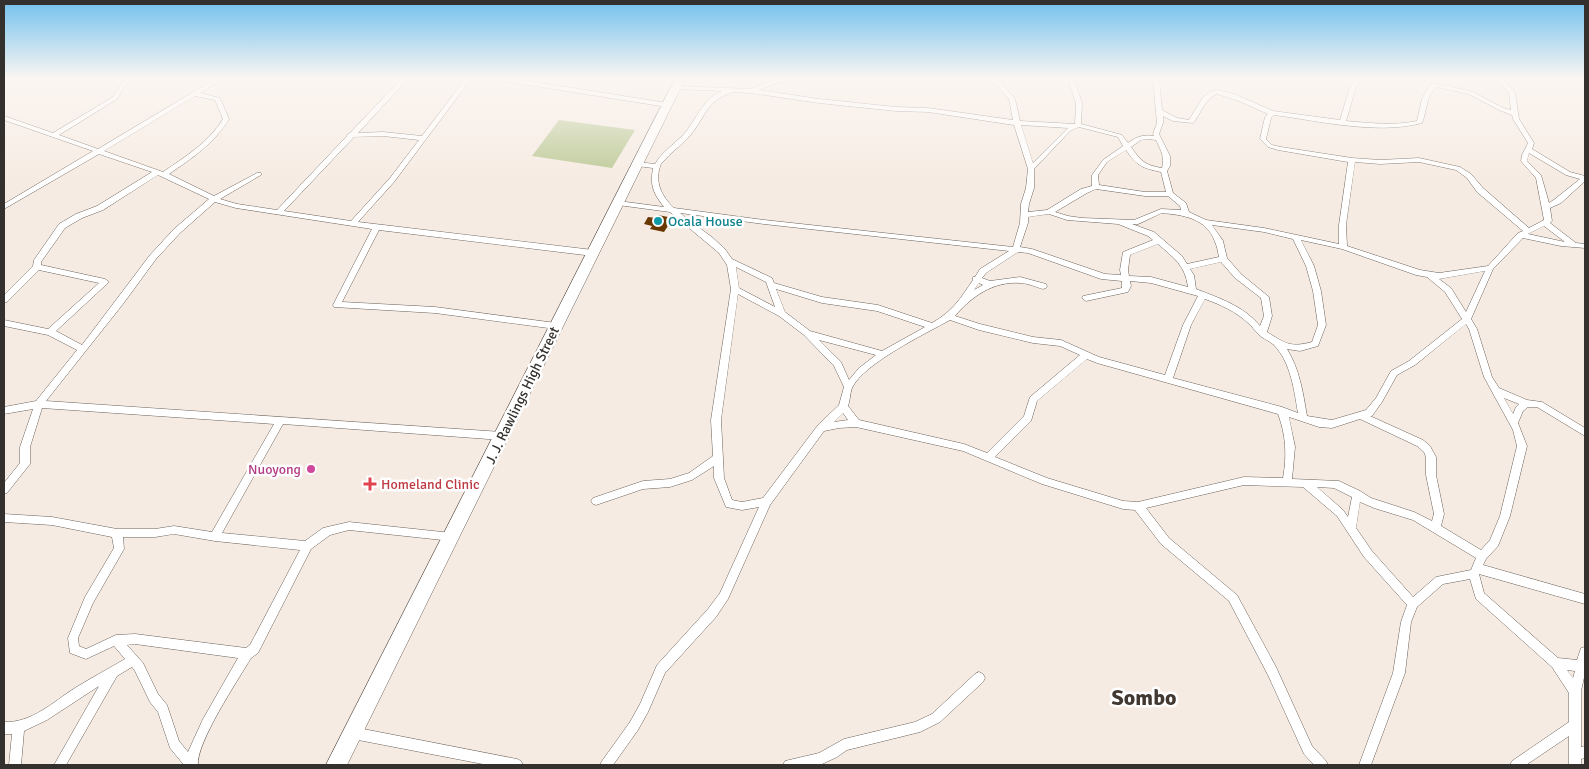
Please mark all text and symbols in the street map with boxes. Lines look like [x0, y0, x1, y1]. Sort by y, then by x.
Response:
place label: Ocala House [668, 213, 743, 230]
marker: Ocala House [652, 215, 664, 227]
street label: J. J. Rawlings High Street [482, 324, 563, 467]
place label: Nuoyong [248, 461, 301, 478]
marker: Nuoyong [305, 463, 317, 475]
place label: Homeland Clinic [381, 476, 480, 493]
marker: Homeland Clinic [363, 477, 377, 491]
district label: Sombo [1112, 684, 1176, 711]

